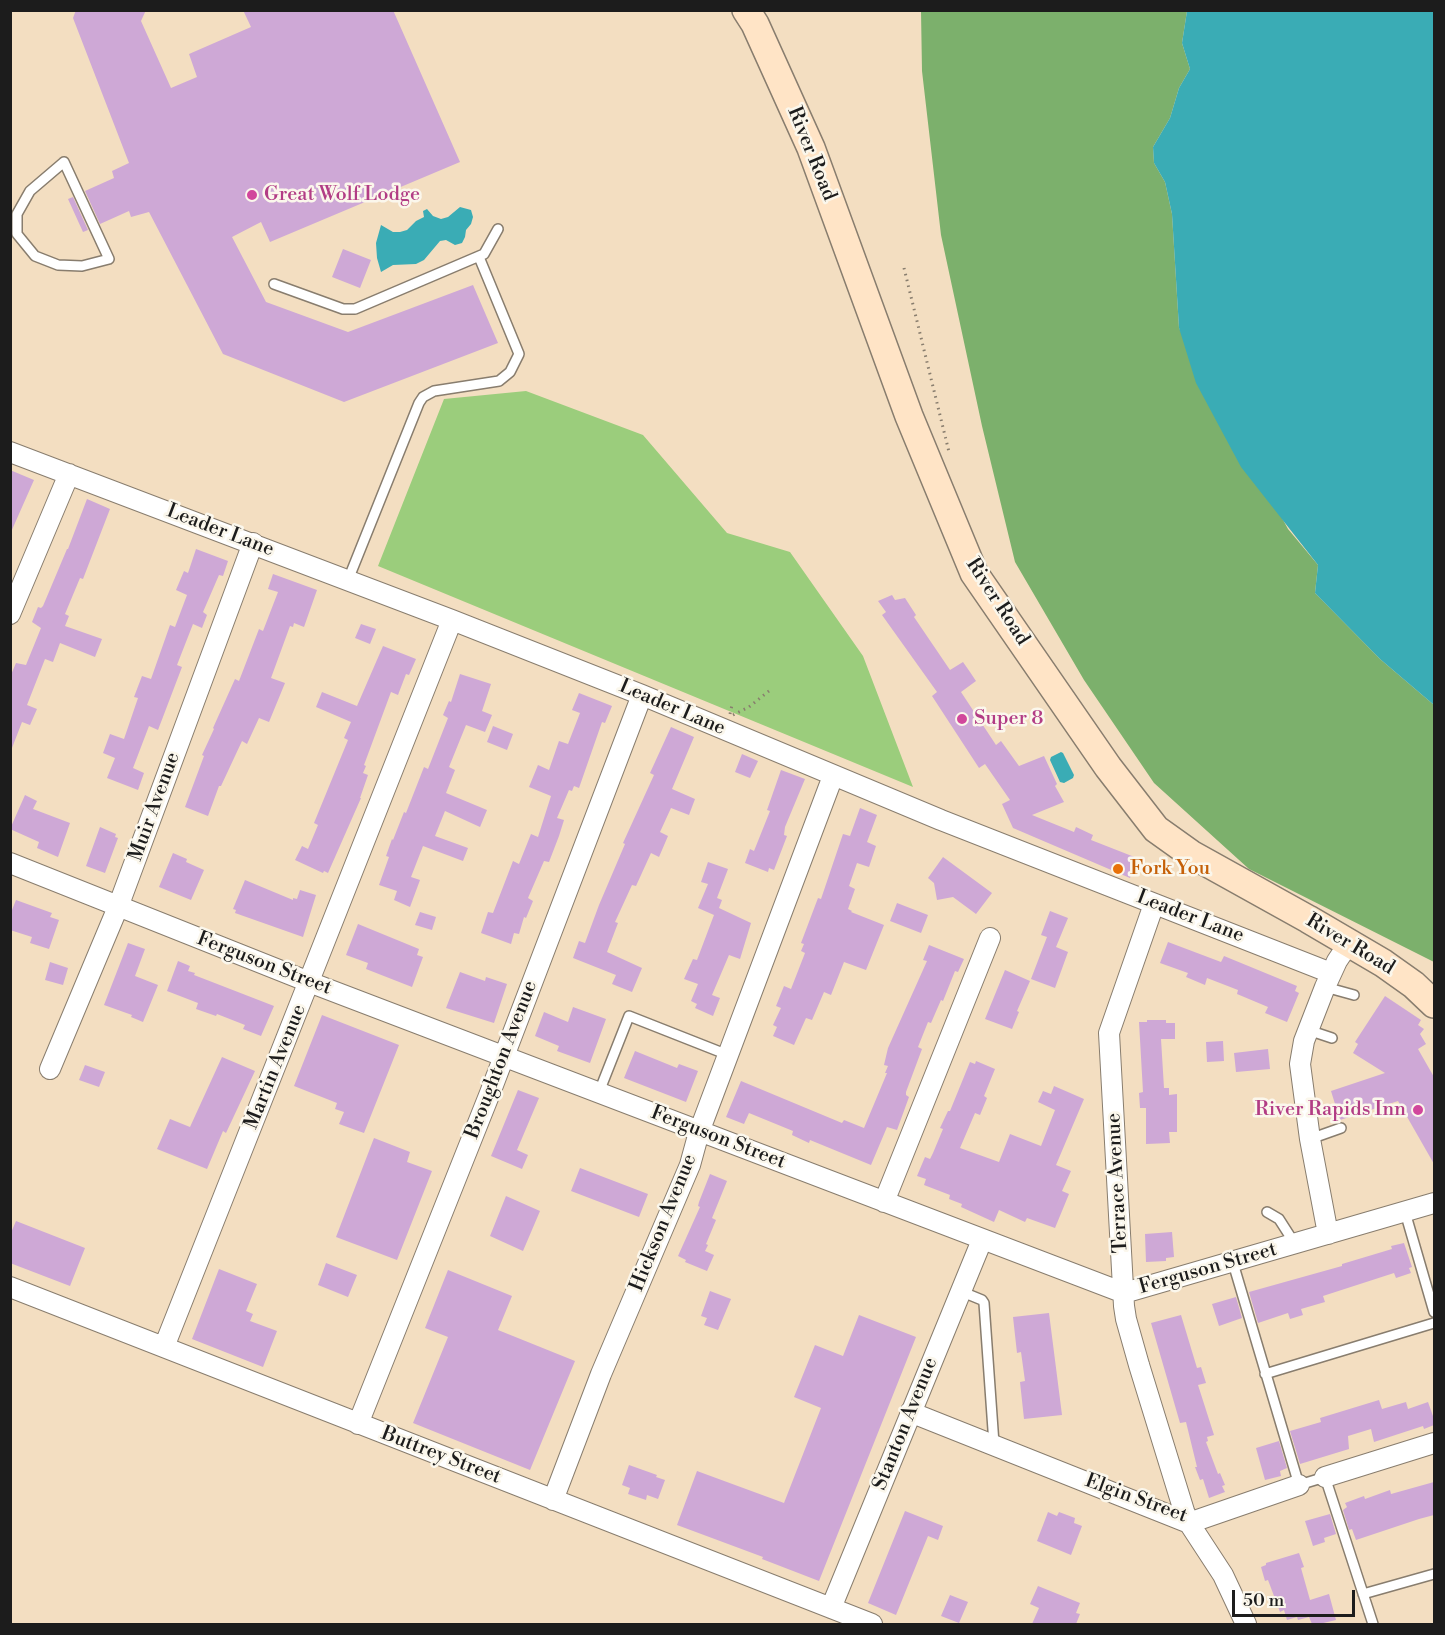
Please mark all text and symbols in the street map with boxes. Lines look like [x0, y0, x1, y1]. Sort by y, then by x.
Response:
street label: River Road [781, 103, 841, 205]
place label: Great Wolf Lodge [264, 183, 420, 207]
marker: Great Wolf Lodge [245, 188, 259, 202]
street label: Leader Lane [163, 500, 277, 562]
street label: River Road [960, 554, 1034, 650]
street label: Leader Lane [615, 675, 729, 741]
place label: Super 8 [974, 707, 1044, 731]
marker: Super 8 [955, 712, 969, 726]
street label: Muir Avenue [124, 749, 186, 865]
place label: Fork You [1130, 857, 1210, 881]
marker: Fork You [1111, 862, 1125, 876]
street label: Leader Lane [1133, 886, 1247, 948]
street label: River Road [1301, 909, 1399, 981]
street label: Ferguson Street [193, 927, 335, 1001]
street label: Broughton Avenue [461, 978, 543, 1142]
street label: Martin Avenue [240, 1001, 312, 1133]
place label: River Rapids Inn [1255, 1098, 1406, 1122]
street label: Ferguson Street [647, 1101, 789, 1175]
marker: River Rapids Inn [1411, 1103, 1425, 1117]
street label: Terrace Avenue [1102, 1112, 1134, 1254]
street label: Hickson Avenue [626, 1151, 702, 1295]
street label: Ferguson Street [1136, 1238, 1280, 1300]
street label: Stanton Avenue [868, 1354, 944, 1494]
street label: Buttrey Street [378, 1422, 504, 1490]
street label: Elgin Street [1082, 1469, 1190, 1529]
scale bar [1235, 1578, 1358, 1616]
text: 50 m [1243, 1589, 1284, 1612]

